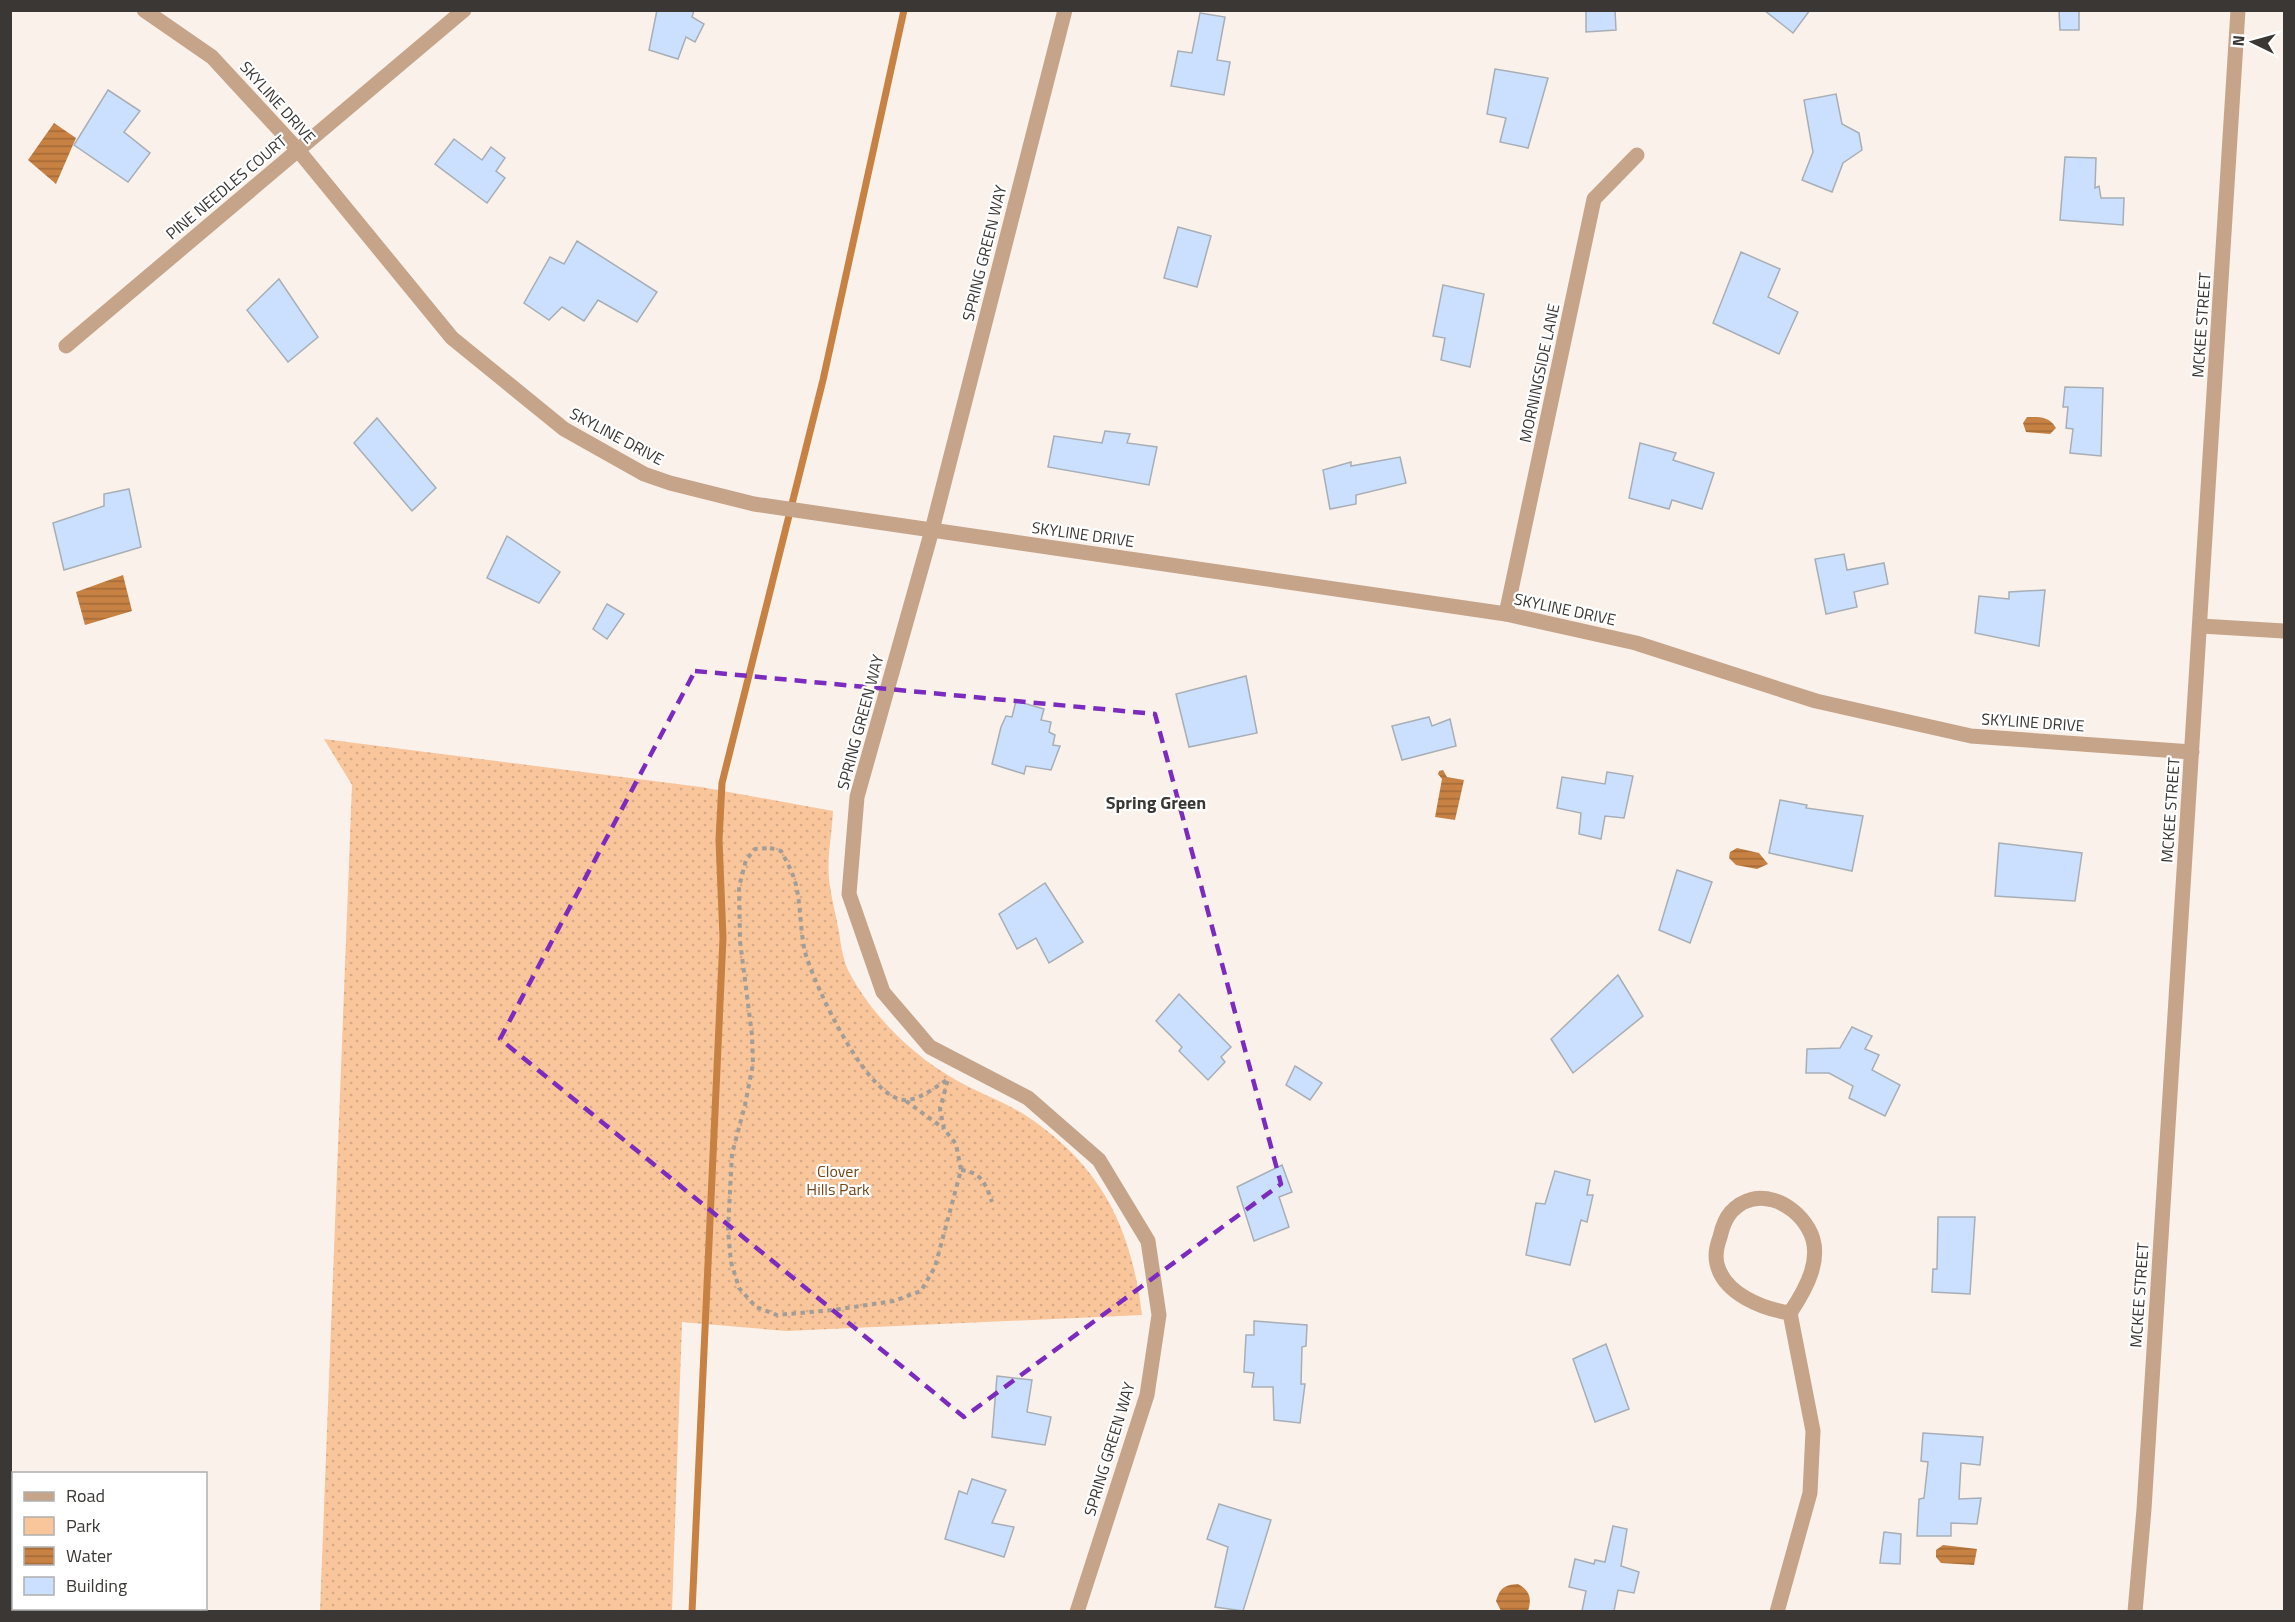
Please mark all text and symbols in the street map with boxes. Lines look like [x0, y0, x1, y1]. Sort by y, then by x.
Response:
north arrow [2223, 12, 2283, 72]
text: N [2226, 34, 2250, 47]
street label: SKYLINE DRIVE [234, 56, 322, 149]
street label: PINE NEEDLES COURT [160, 129, 292, 245]
street label: SPRING GREEN WAY [956, 182, 1013, 323]
street label: MCKEE STREET [2185, 271, 2217, 378]
street label: MORNINGSIDE LANE [1513, 301, 1565, 445]
street label: SKYLINE DRIVE [566, 401, 668, 471]
street label: SKYLINE DRIVE [1030, 515, 1136, 553]
street label: SKYLINE DRIVE [1512, 587, 1618, 632]
street label: SPRING GREEN WAY [830, 651, 890, 792]
street label: SKYLINE DRIVE [1981, 706, 2086, 738]
street label: MCKEE STREET [2154, 756, 2186, 863]
district label: Spring Green [1106, 789, 1206, 816]
park label: Clover Hills Park [806, 1159, 870, 1201]
street label: MCKEE STREET [2123, 1241, 2155, 1348]
street label: SPRING GREEN WAY [1077, 1379, 1141, 1519]
legend [12, 1472, 207, 1610]
text: Road [66, 1482, 105, 1509]
text: Park [66, 1512, 101, 1539]
text: Water [66, 1542, 112, 1569]
text: Building [66, 1572, 127, 1599]

